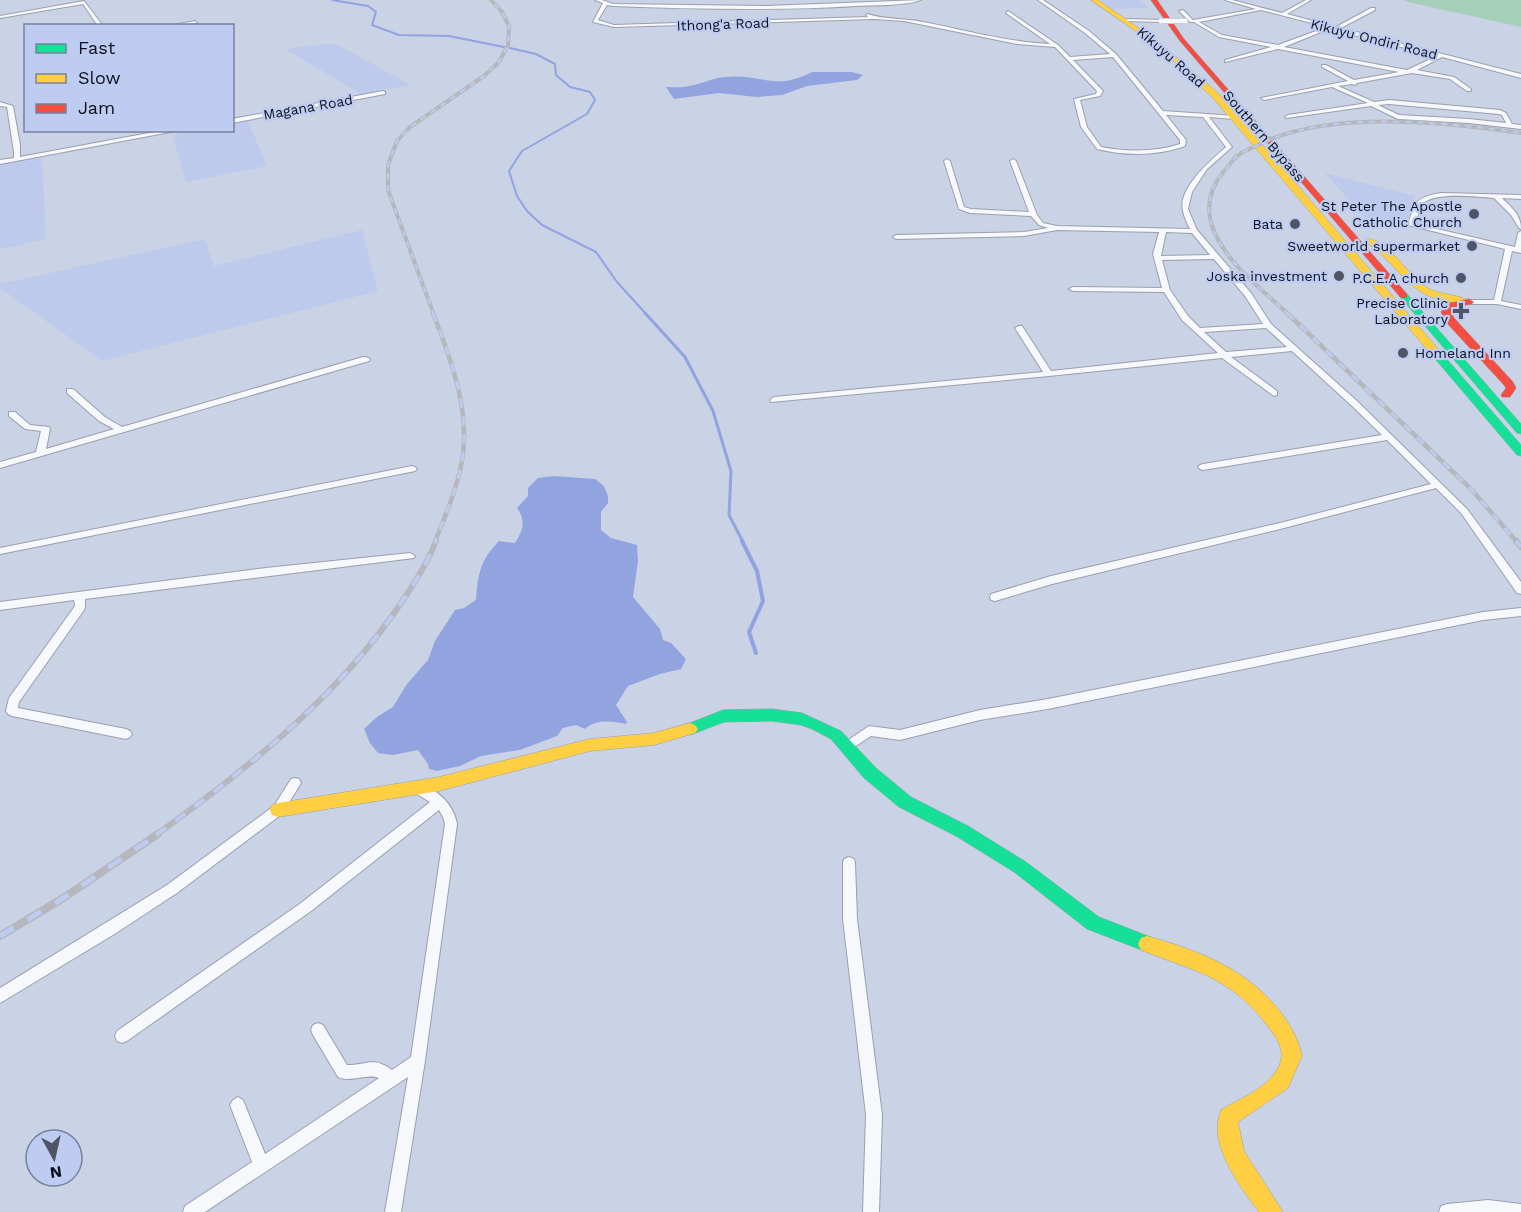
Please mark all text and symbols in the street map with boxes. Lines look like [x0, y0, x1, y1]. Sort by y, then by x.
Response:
street label: Ithong'a Road [676, 14, 770, 34]
street label: Kikuyu Ondiri Road [1309, 16, 1439, 62]
street label: Kikuyu Road [1134, 23, 1208, 91]
legend [24, 24, 234, 132]
text: Fast [78, 37, 116, 58]
text: Slow [78, 67, 121, 88]
street label: Southern Bypass [1220, 87, 1308, 185]
street label: Magana Road [262, 91, 354, 123]
text: Jam [78, 97, 115, 118]
place label: St Peter The Apostle Catholic Church [1321, 198, 1462, 230]
marker: St Peter The Apostle Catholic Church [1467, 207, 1481, 221]
place label: Bata [1252, 216, 1283, 232]
marker: Bata [1288, 217, 1302, 231]
place label: Sweetworld supermarket [1287, 238, 1460, 254]
marker: Sweetworld supermarket [1465, 239, 1479, 253]
place label: Joska investment [1207, 268, 1327, 284]
marker: Joska investment [1332, 269, 1346, 283]
place label: P.C.E.A church [1352, 270, 1449, 286]
marker: P.C.E.A church [1454, 271, 1468, 285]
place label: Precise Clinic Laboratory [1356, 295, 1449, 327]
marker: Precise Clinic Laboratory [1452, 302, 1470, 320]
place label: Homeland Inn [1415, 345, 1511, 361]
marker: Homeland Inn [1396, 346, 1410, 360]
north arrow [24, 1128, 84, 1188]
text: N [49, 1162, 63, 1183]

